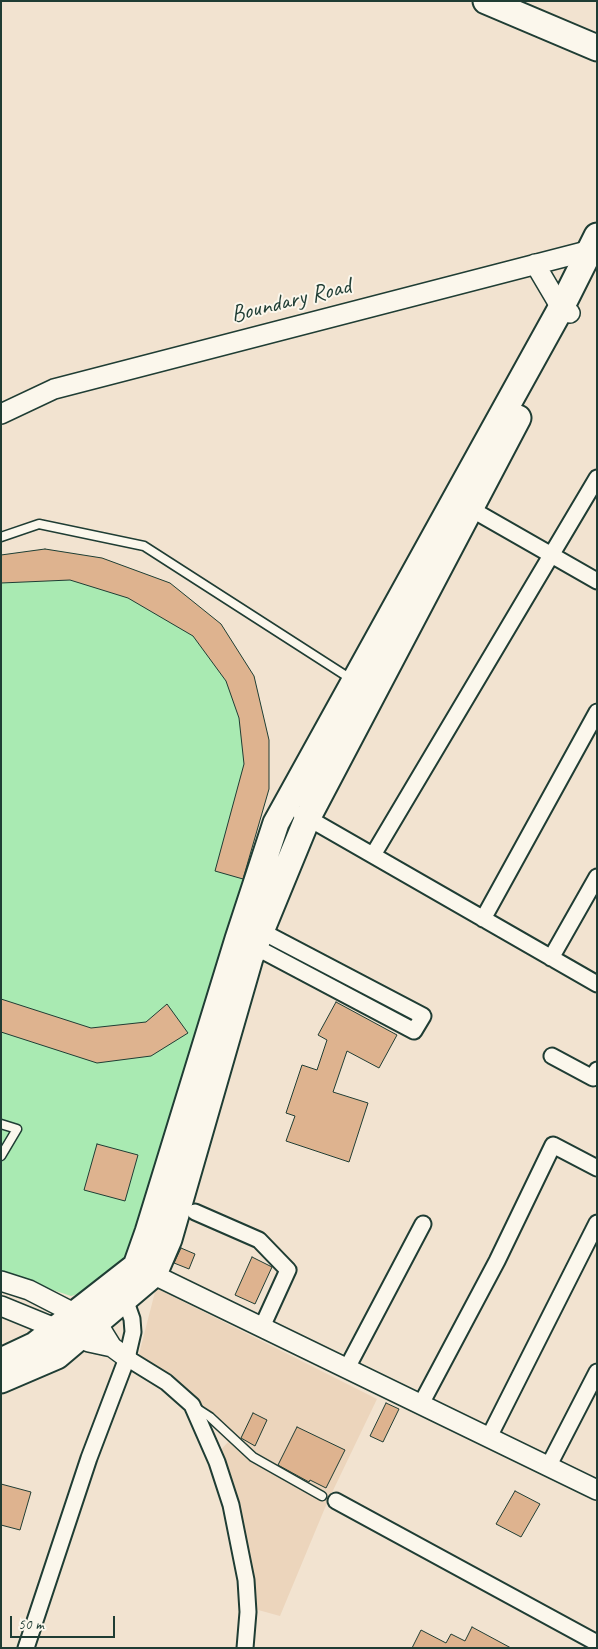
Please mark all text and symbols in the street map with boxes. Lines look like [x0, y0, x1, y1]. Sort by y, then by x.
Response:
street label: Boundary Road [228, 272, 354, 330]
scale bar [12, 1606, 118, 1638]
text: 50 m [18, 1615, 44, 1634]

